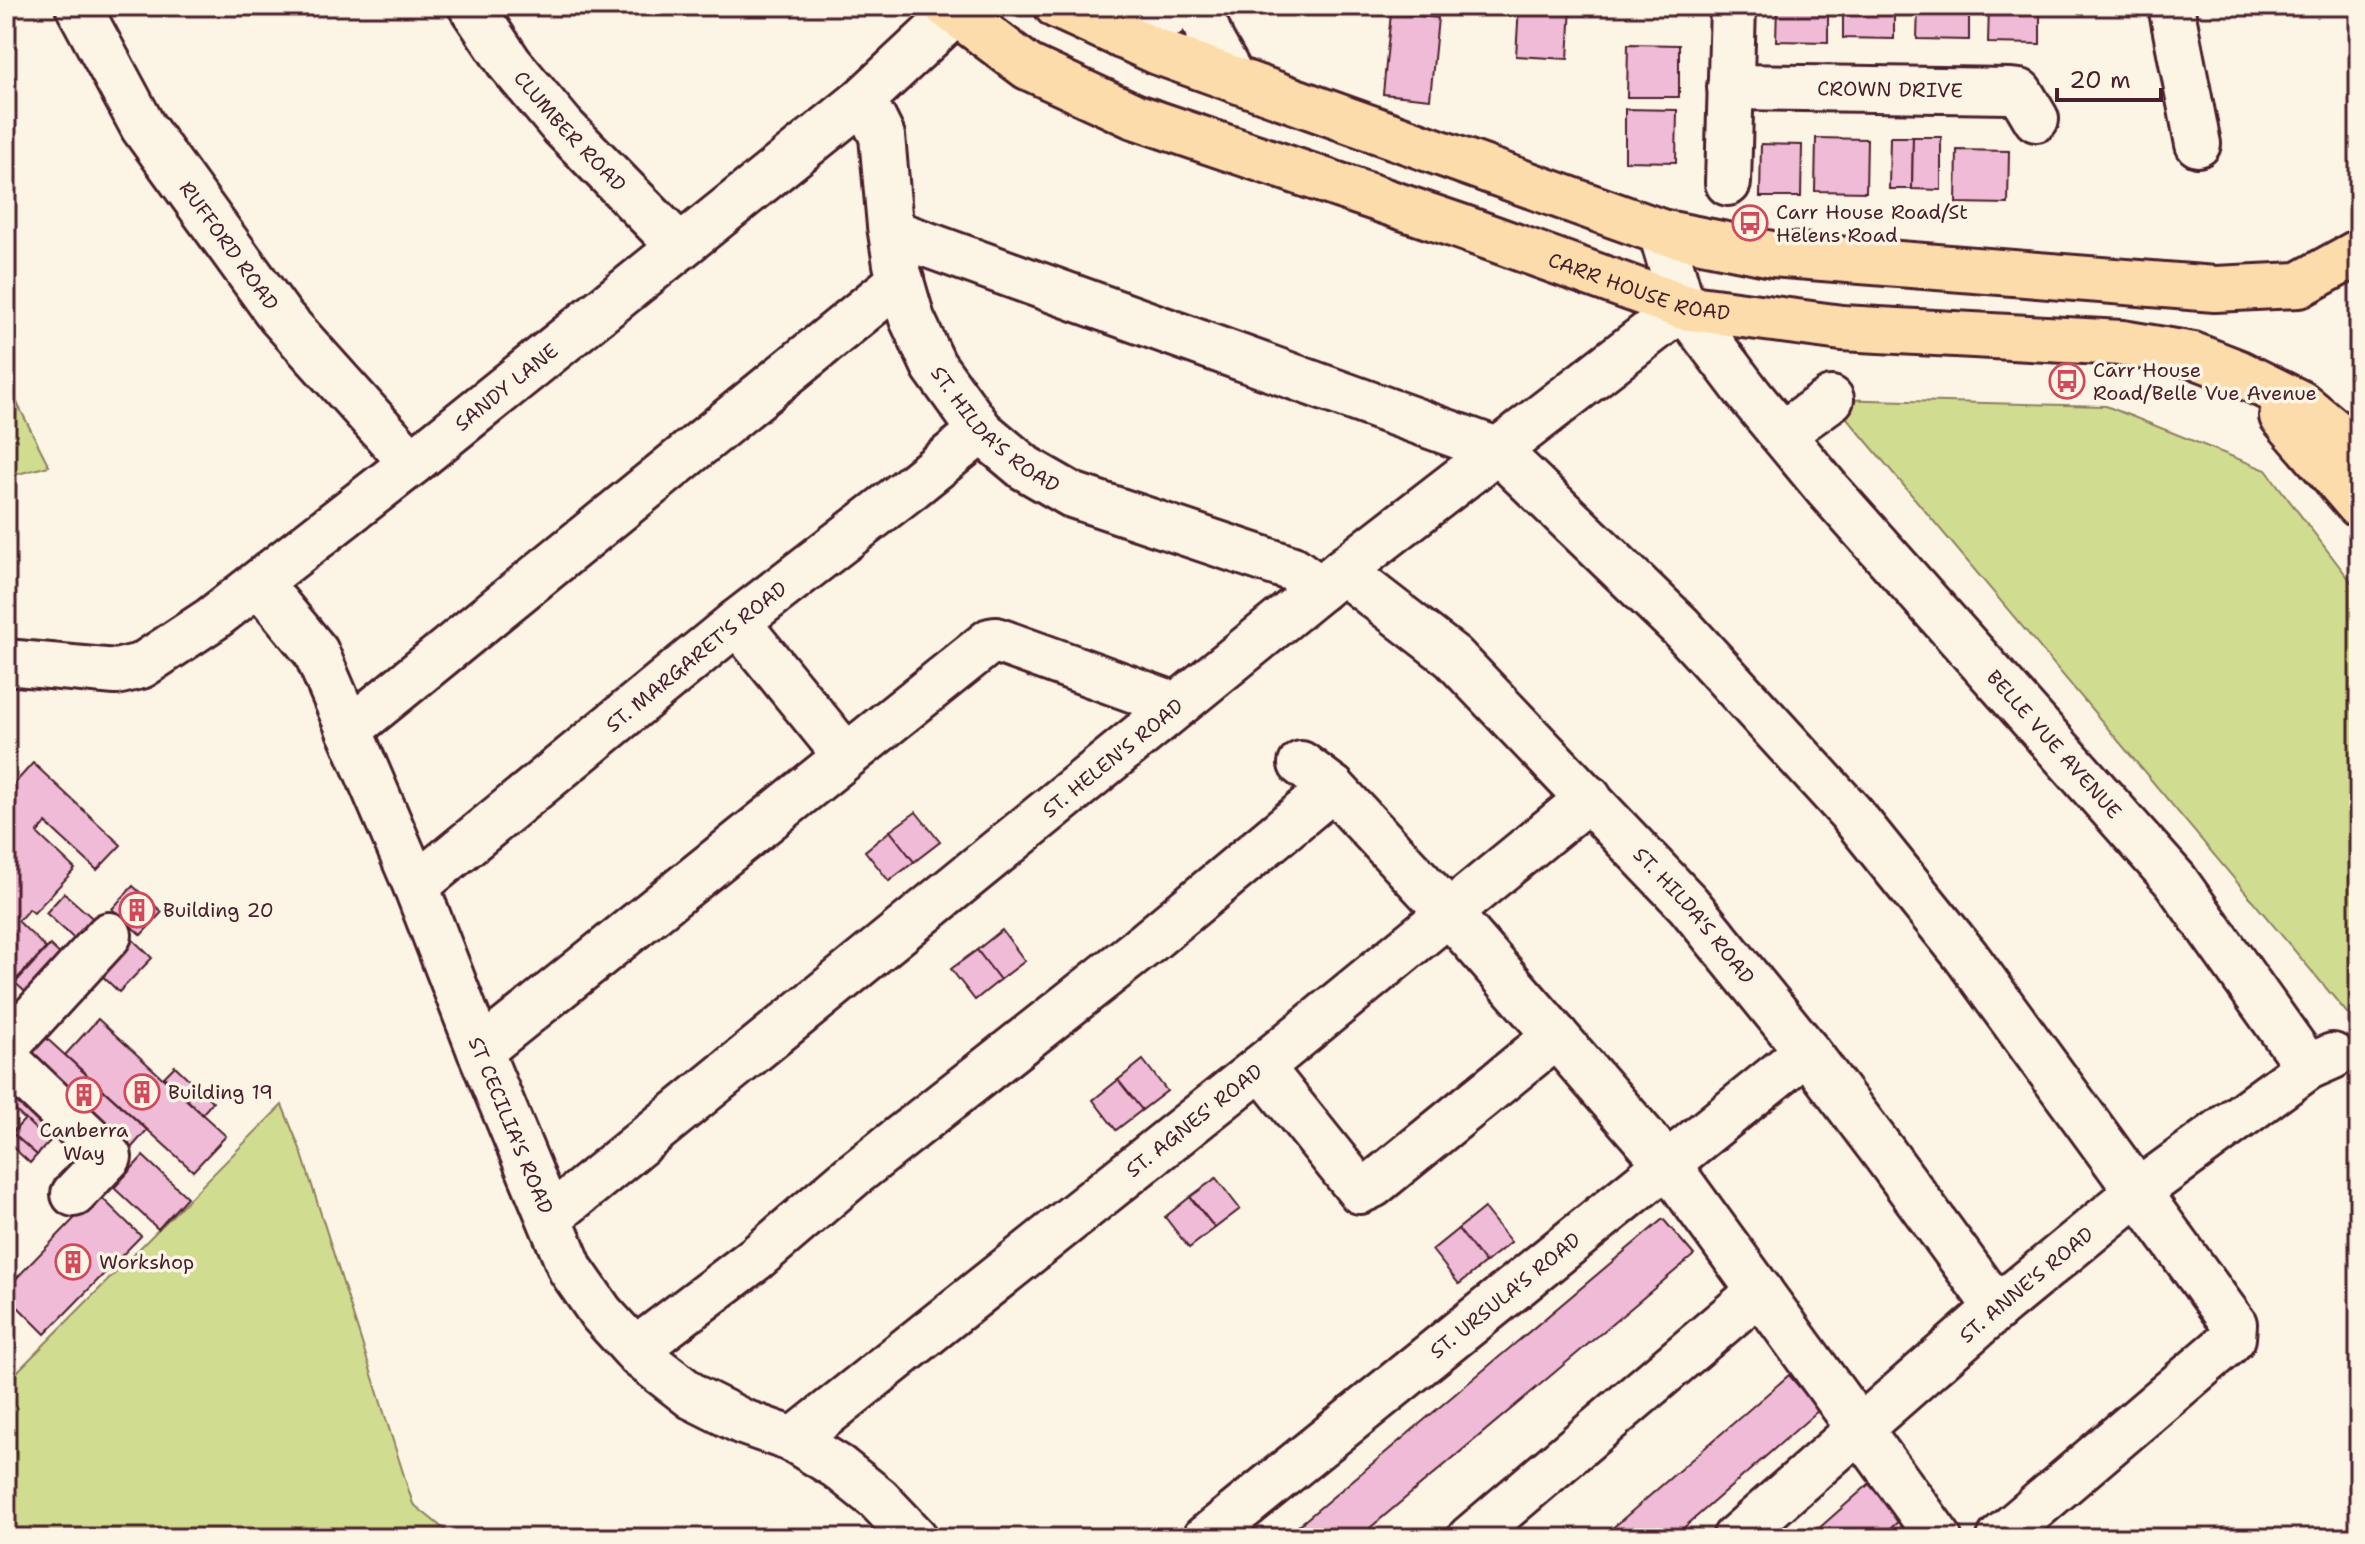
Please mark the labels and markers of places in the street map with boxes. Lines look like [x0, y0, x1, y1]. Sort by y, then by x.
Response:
place label: Carr House Road/St Helens Road [1776, 199, 1968, 248]
bus stop icon: Carr House Road/St Helens Road [1731, 204, 1769, 242]
place label: Carr House Road/Belle Vue Avenue [2093, 357, 2317, 406]
bus stop icon: Carr House Road/Belle Vue Avenue [2048, 362, 2086, 400]
building icon: Building 20 [118, 891, 156, 929]
place label: Building 20 [163, 897, 274, 923]
building icon: Building 19 [123, 1073, 161, 1111]
building icon: Canberra Way [65, 1076, 103, 1114]
place label: Building 19 [168, 1079, 273, 1105]
place label: Canberra Way [40, 1117, 129, 1166]
building icon: Workshop [54, 1243, 92, 1281]
place label: Workshop [99, 1249, 194, 1275]

